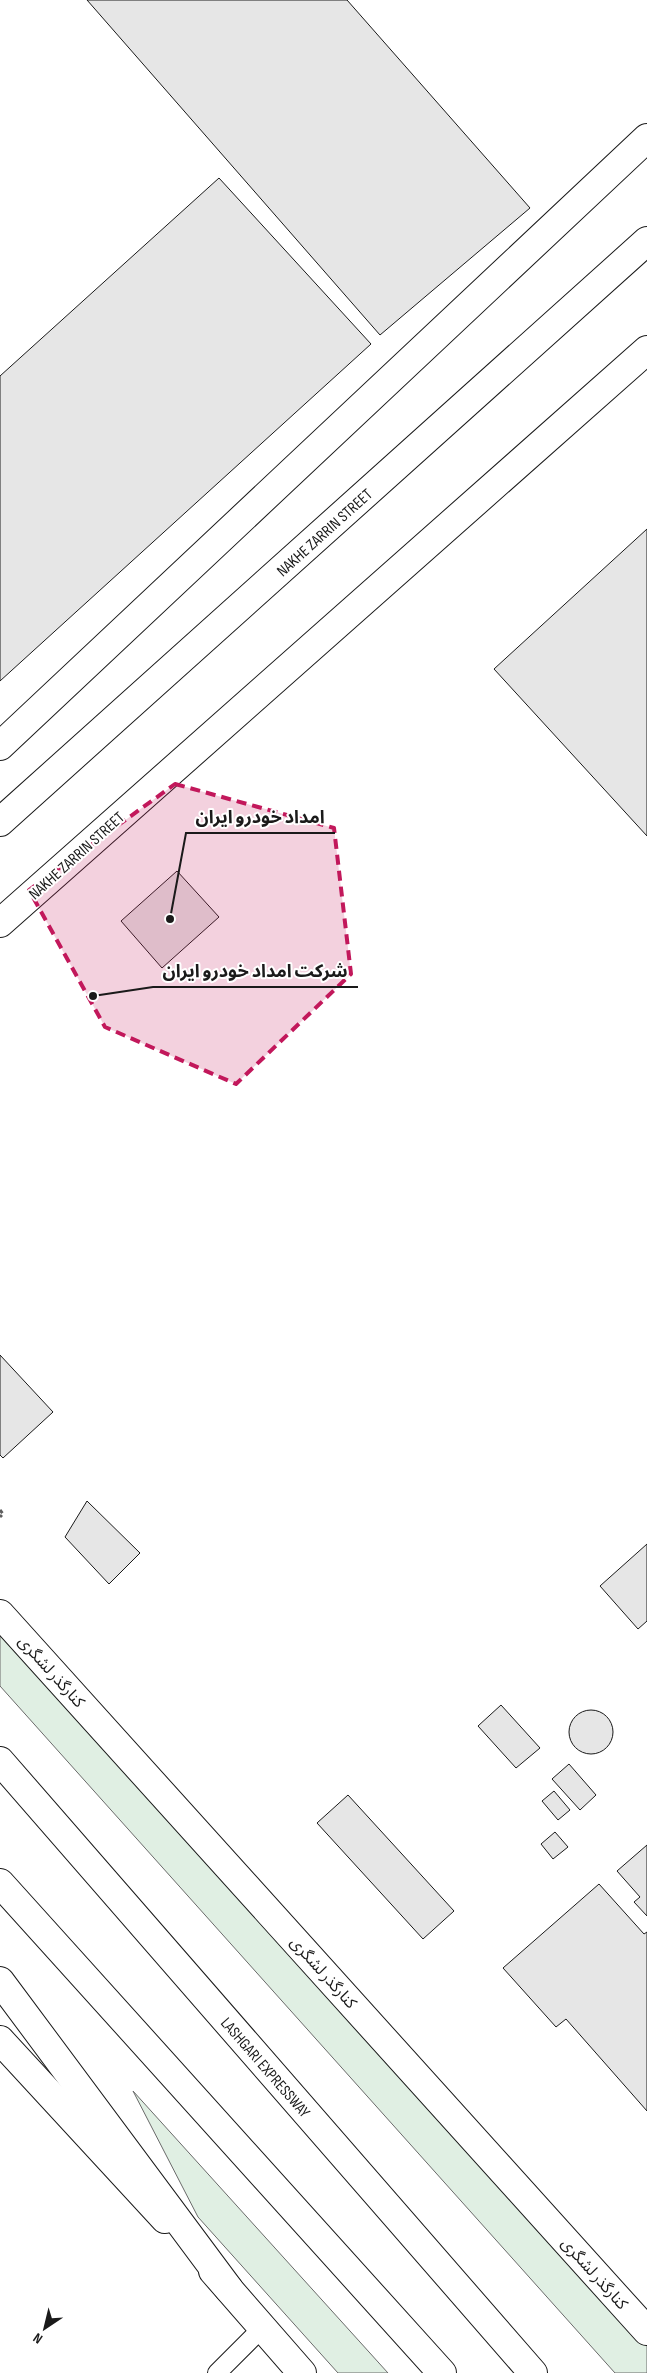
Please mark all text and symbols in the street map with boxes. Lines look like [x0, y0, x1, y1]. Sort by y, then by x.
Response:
street label: NAKHE ZARRIN STREET [273, 485, 377, 581]
callout: امداد خودرو ایران [186, 800, 335, 833]
text: امداد خودرو ایران [195, 807, 325, 828]
street label: NAKHE ZARRIN STREET [25, 808, 129, 904]
callout: شرکت امداد خودرو ایران [153, 954, 358, 987]
text: شرکت امداد خودرو ایران [162, 961, 348, 982]
street label: کنارگذر لشگری [14, 1632, 88, 1712]
street label: کنارگذر لشگری [286, 1933, 360, 2013]
street label: LASHGARI EXPRESSWAY [216, 2014, 314, 2122]
street label: کنارگذر لشگری [557, 2234, 631, 2314]
north arrow [20, 2303, 70, 2353]
text: N [30, 2329, 46, 2347]

